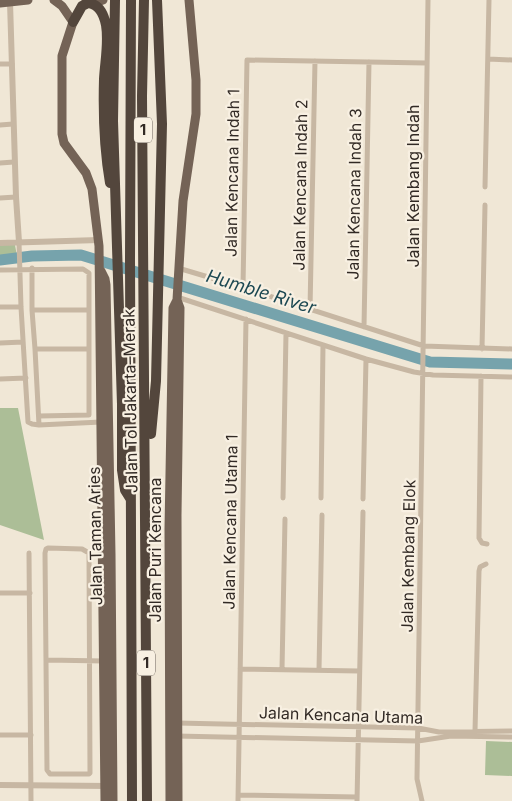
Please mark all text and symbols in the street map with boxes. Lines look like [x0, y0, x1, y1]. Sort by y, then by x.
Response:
street label: Jalan Kencana Indah 1 [221, 89, 243, 257]
street label: Jalan Kencana Indah 2 [289, 99, 311, 271]
street label: Jalan Kembang Indah [403, 104, 423, 268]
street label: Jalan Kencana Indah 3 [343, 108, 365, 280]
road number: 1 [134, 118, 152, 142]
water label: Humble River [204, 265, 320, 319]
street label: Jalan Tol Jakarta–Merak [118, 309, 142, 493]
street label: Jalan Kencana Utama 1 [218, 434, 242, 610]
street label: Jalan Taman Aries [84, 466, 106, 606]
street label: Jalan Puri Kencana [145, 478, 165, 622]
street label: Jalan Kembang Elok [397, 479, 419, 633]
road number: 1 [137, 650, 155, 676]
street label: Jalan Kencana Utama [259, 702, 423, 728]

